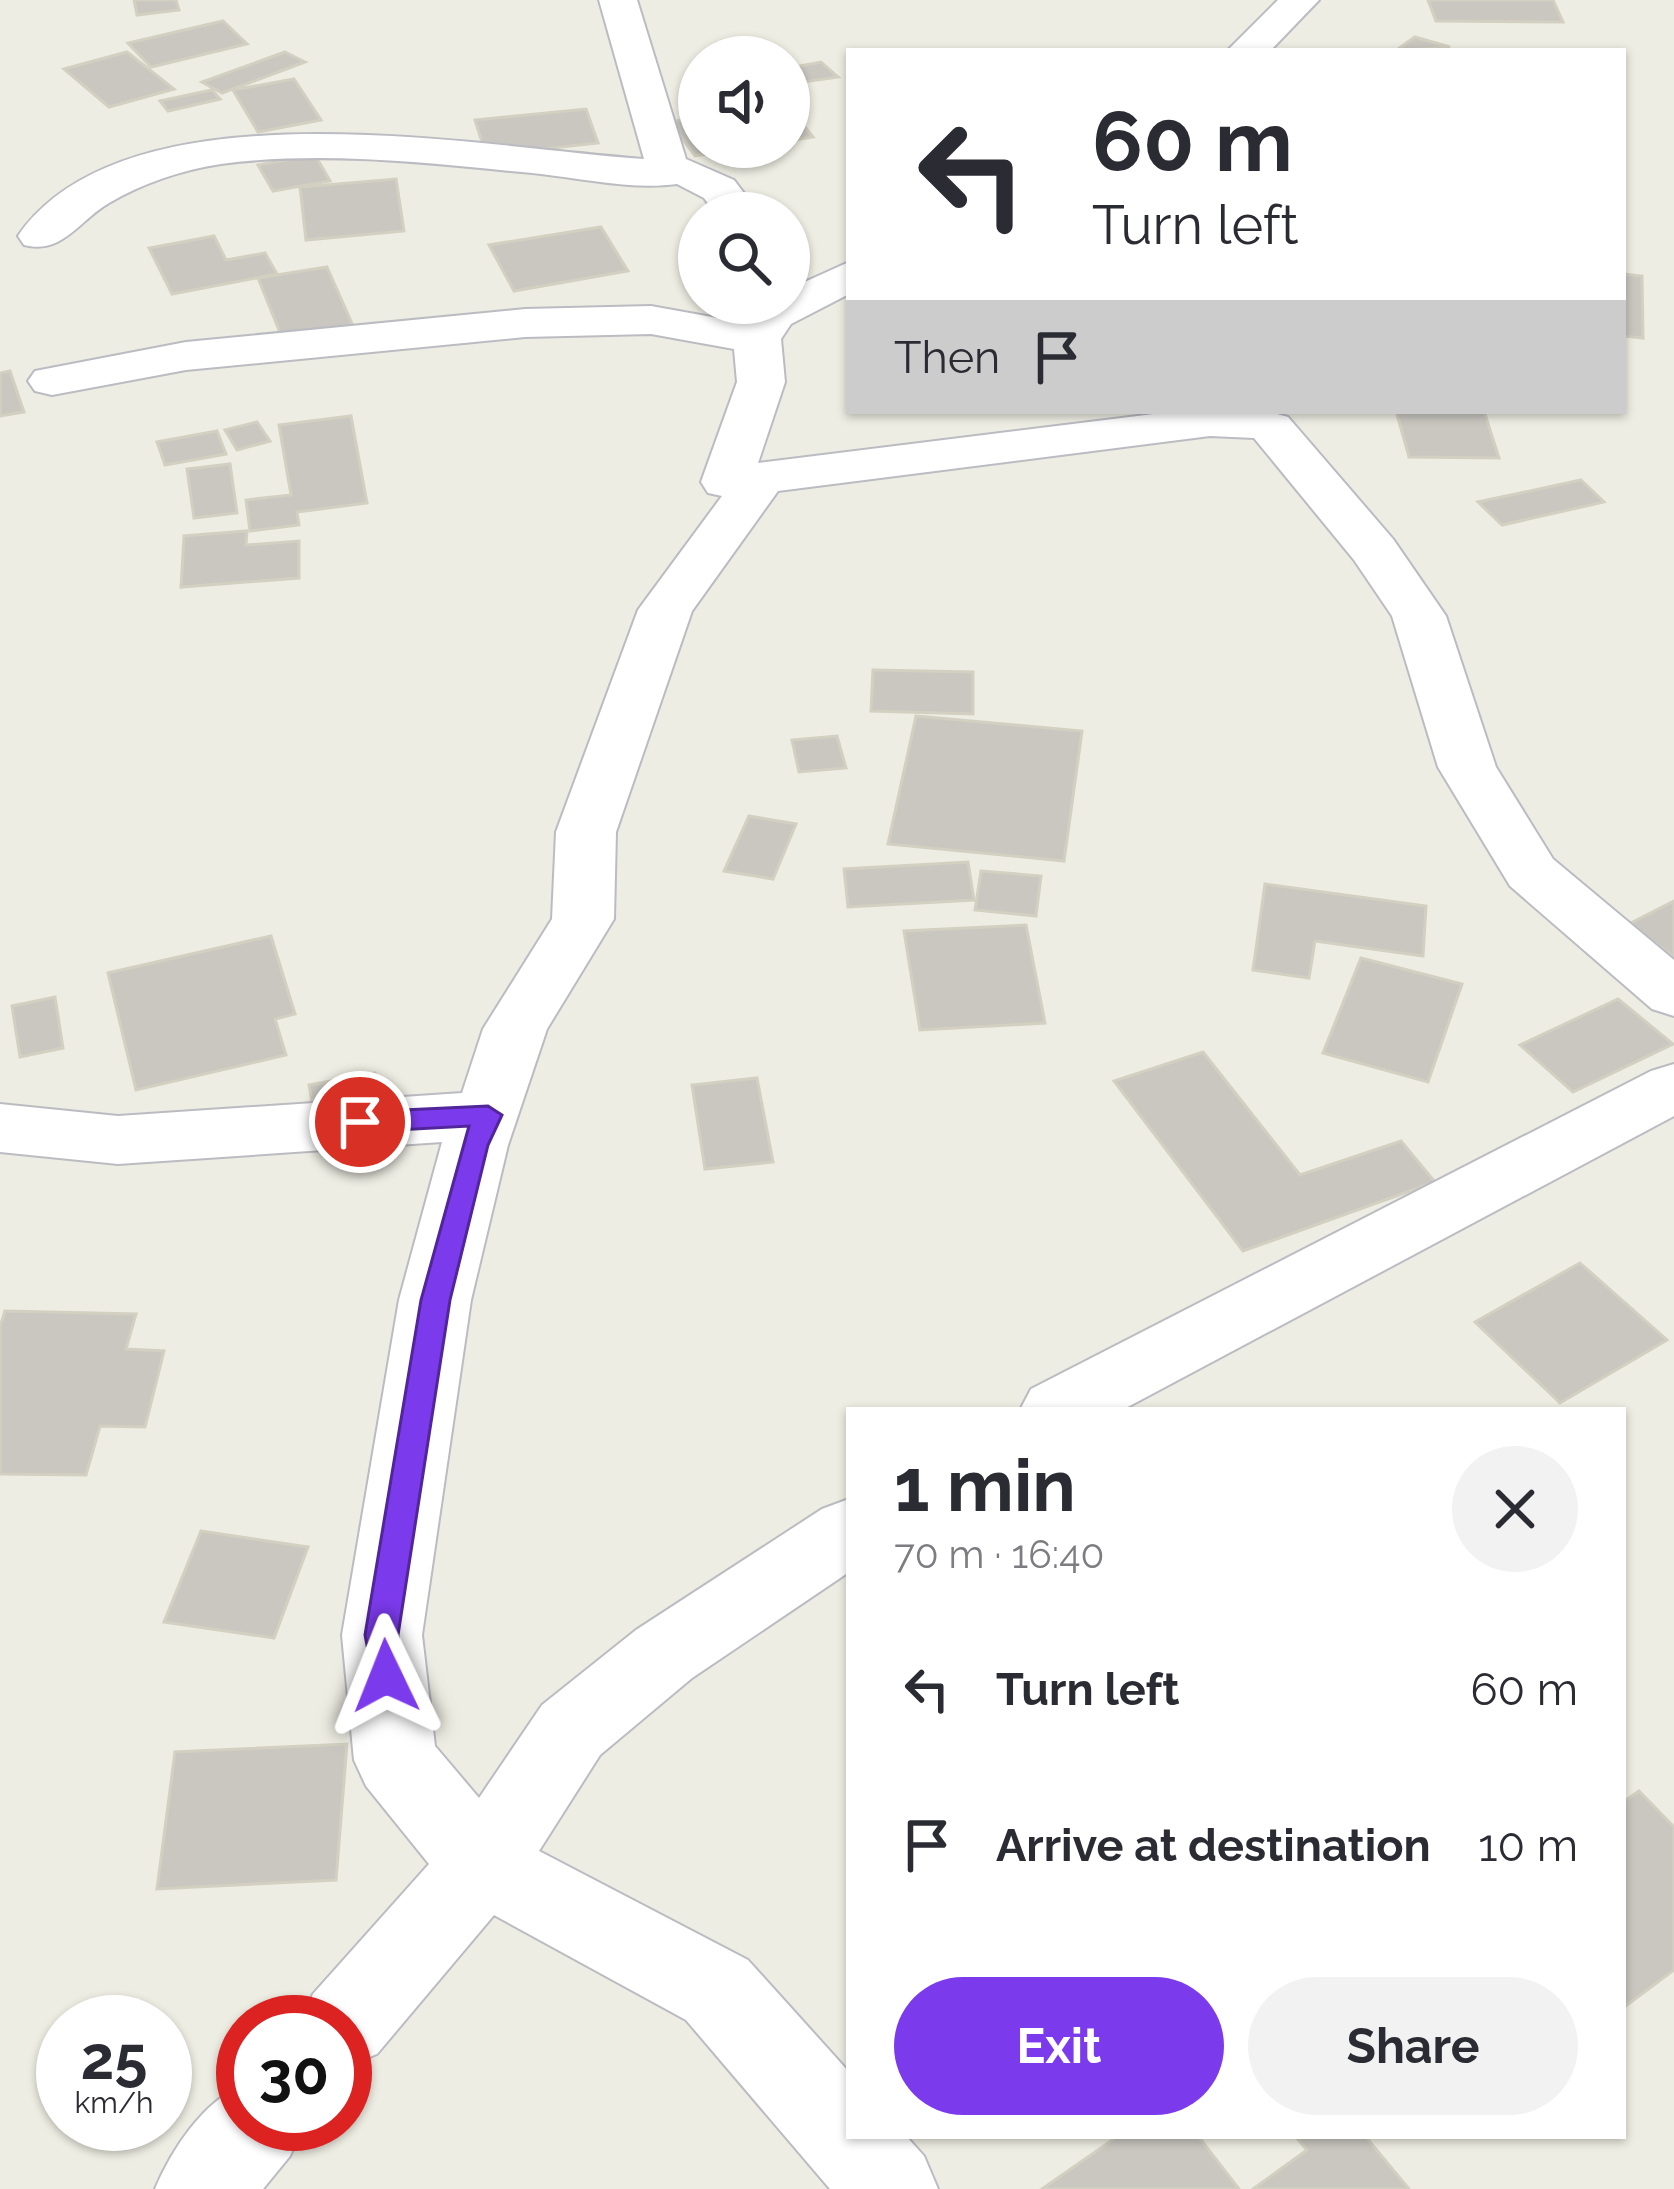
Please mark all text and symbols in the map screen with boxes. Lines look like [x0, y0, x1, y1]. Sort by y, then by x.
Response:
map controls [678, 36, 810, 324]
button: sound [678, 36, 810, 168]
text: 60 m [1092, 92, 1293, 191]
icon: left [894, 96, 1050, 252]
button: search [678, 192, 810, 324]
text: Turn left [1092, 193, 1299, 257]
icon: arrive [1024, 324, 1090, 390]
text: Then [894, 331, 1000, 384]
pin [309, 1071, 411, 1173]
icon: arrive [327, 1089, 393, 1155]
text: 1 min [894, 1443, 1076, 1528]
button: close [1452, 1446, 1578, 1572]
text: 70 m · 16:40 [894, 1531, 1104, 1577]
position arrow [323, 1613, 449, 1739]
icon: left [894, 1656, 960, 1722]
text: Turn left [996, 1663, 1179, 1716]
text: 60 m [1470, 1663, 1578, 1716]
icon: arrive [894, 1812, 960, 1878]
text: Arrive at destination [996, 1819, 1431, 1872]
text: 10 m [1478, 1819, 1578, 1872]
button: Exit [894, 1977, 1224, 2115]
button: Share [1248, 1977, 1578, 2115]
speed limit sign: 30 [216, 1995, 372, 2151]
text: 25 [80, 2023, 148, 2093]
text: km/h [74, 2085, 154, 2120]

